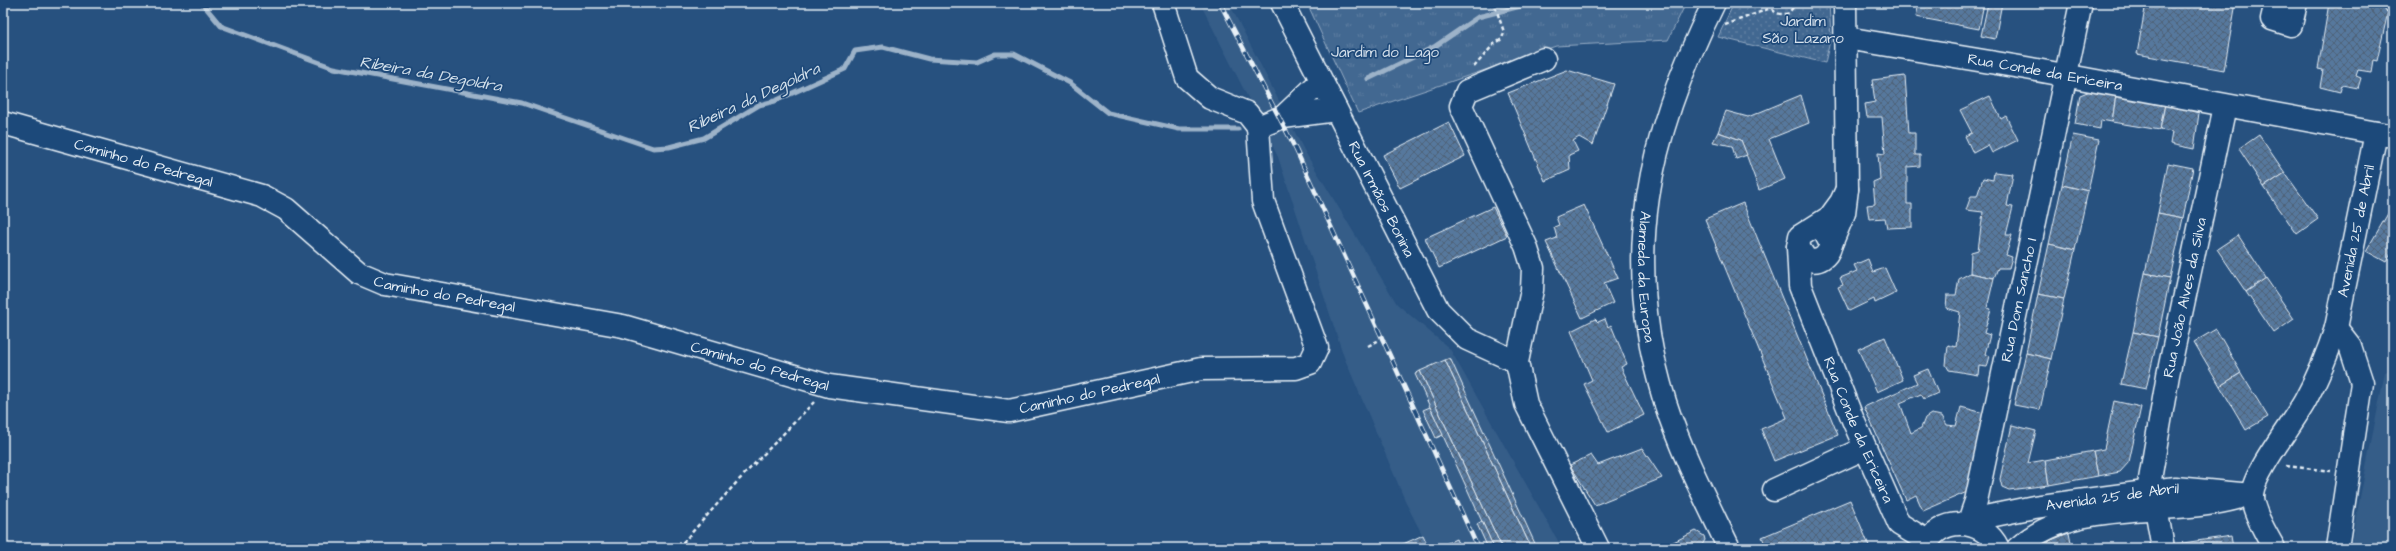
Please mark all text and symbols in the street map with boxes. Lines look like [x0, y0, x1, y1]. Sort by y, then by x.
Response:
park label: Jardim São Lazaro [1762, 11, 1844, 49]
park label: Jardim do Lago [1331, 42, 1439, 64]
street label: Rua Conde da Ericeira [1966, 48, 2125, 97]
water label: Ribeira da Degoldra [358, 51, 504, 98]
water label: Ribeira da Degoldra [684, 57, 825, 139]
street label: Caminho do Pedregal [72, 134, 215, 193]
street label: Rua Irmãos Bonina [1343, 138, 1420, 261]
street label: Avenida 25 de Abril [2333, 163, 2380, 299]
street label: Alameda da Europa [1632, 210, 1660, 344]
street label: Rua João Alves da Silva [2158, 215, 2212, 379]
street label: Rua Dom Sancho I [1996, 236, 2042, 364]
street label: Caminho do Pedregal [370, 270, 517, 318]
street label: Caminho do Pedregal [688, 336, 832, 396]
street label: Rua Conde da Ericeira [1818, 354, 1899, 507]
street label: Caminho do Pedregal [1017, 368, 1162, 419]
street label: Avenida 25 de Abril [2044, 478, 2180, 516]

